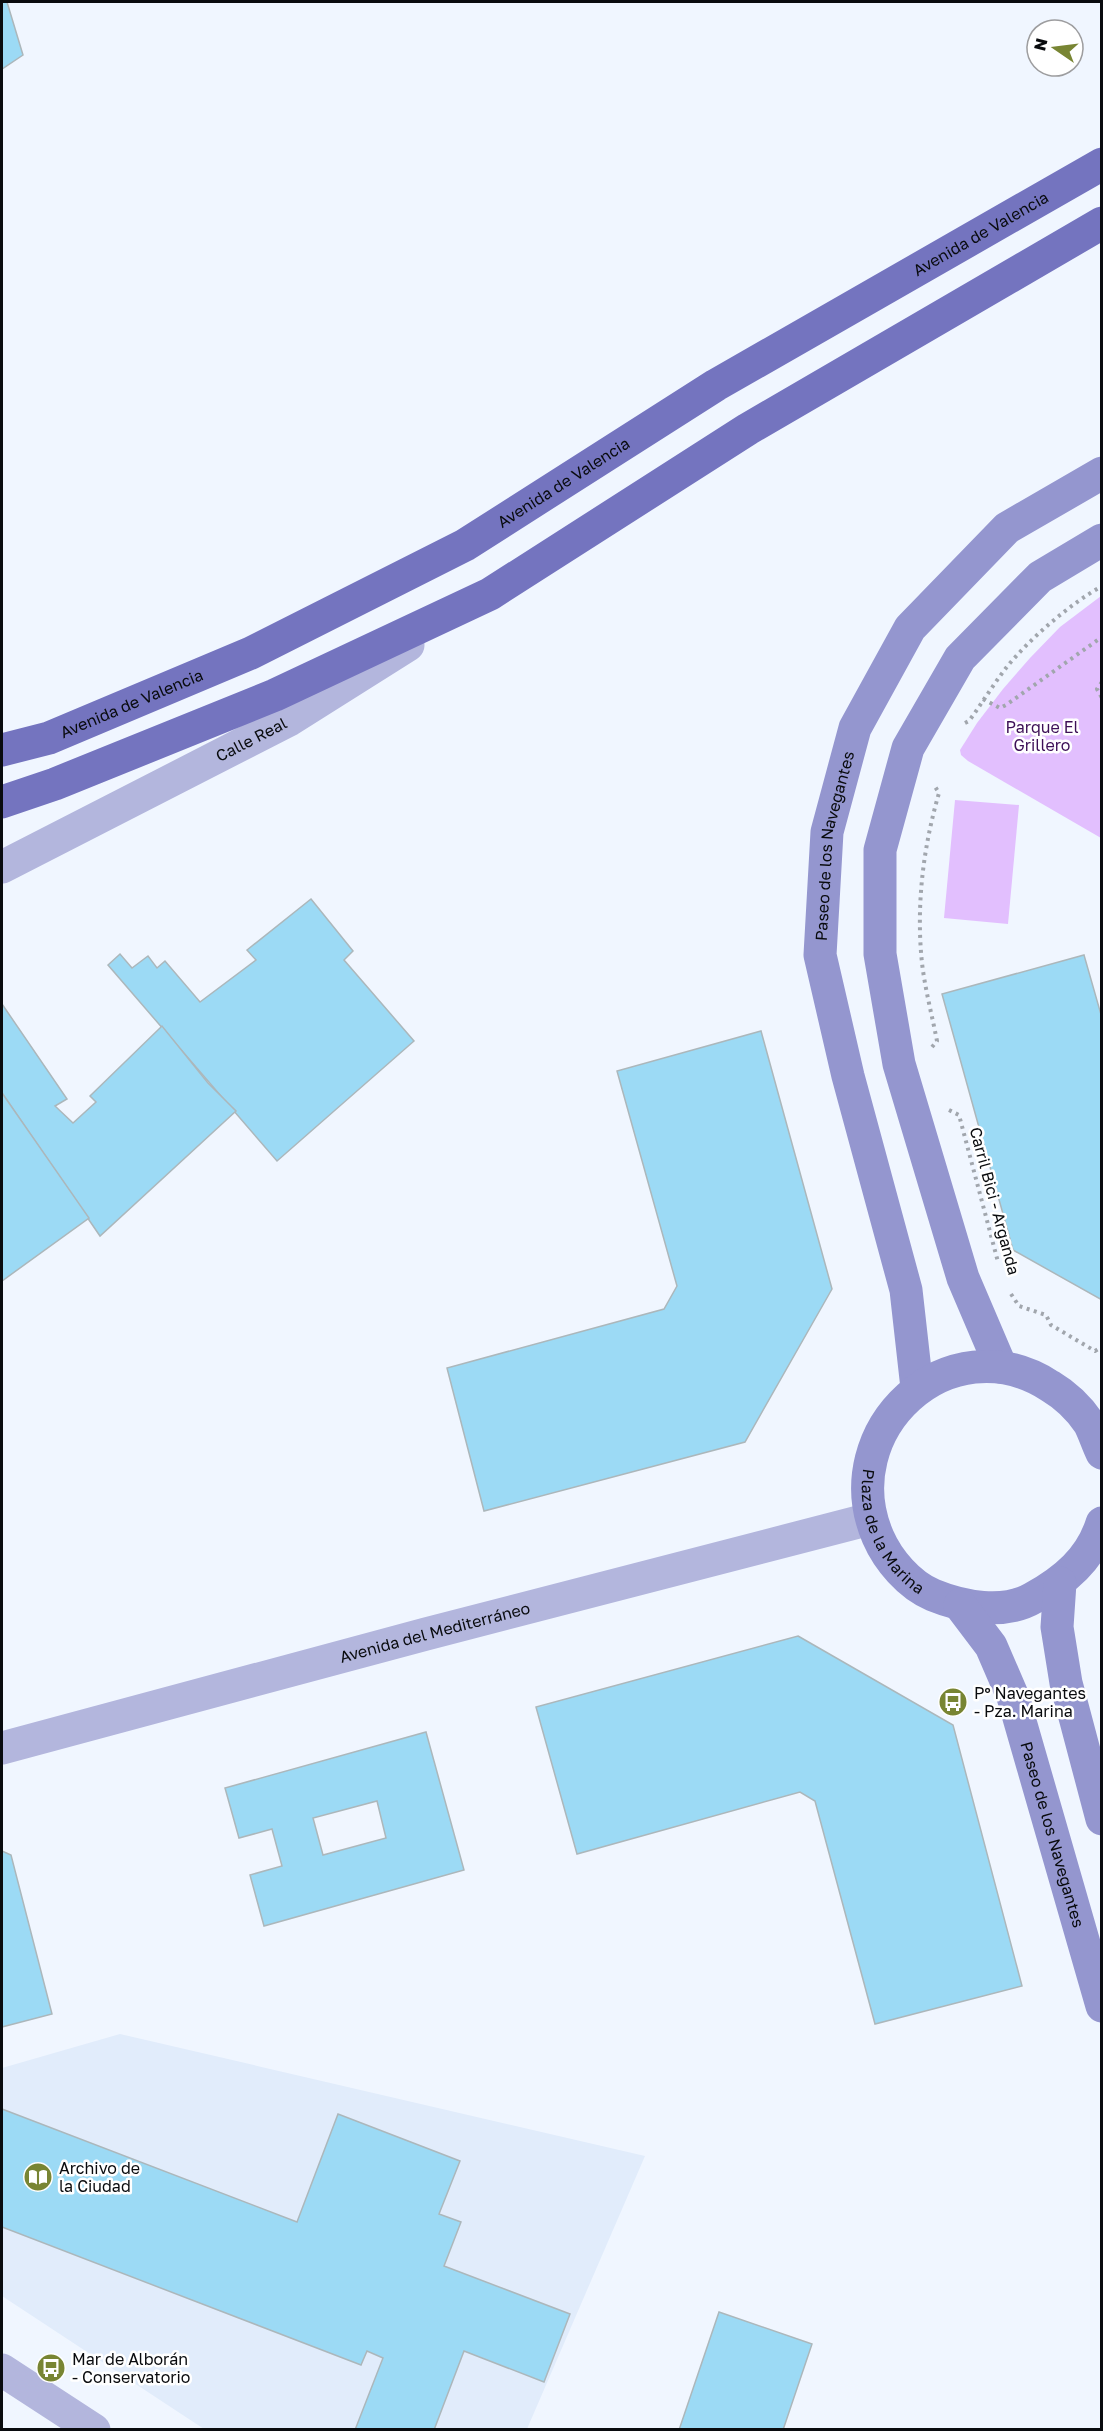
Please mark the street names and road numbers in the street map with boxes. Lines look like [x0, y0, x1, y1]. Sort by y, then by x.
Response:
street label: Avenida de Valencia [909, 187, 1052, 280]
street label: Avenida de Valencia [494, 433, 633, 532]
street label: Avenida de Valencia [57, 664, 206, 742]
street label: Calle Real [212, 713, 290, 766]
street label: Paseo de los Navegantes [811, 749, 858, 941]
street label: Carril Bici - Arganda [966, 1125, 1024, 1277]
street label: Plaza de la Marina [858, 1468, 928, 1598]
street label: Avenida del Mediterráneo [337, 1598, 532, 1667]
street label: Paseo de los Navegantes [1016, 1739, 1089, 1930]

